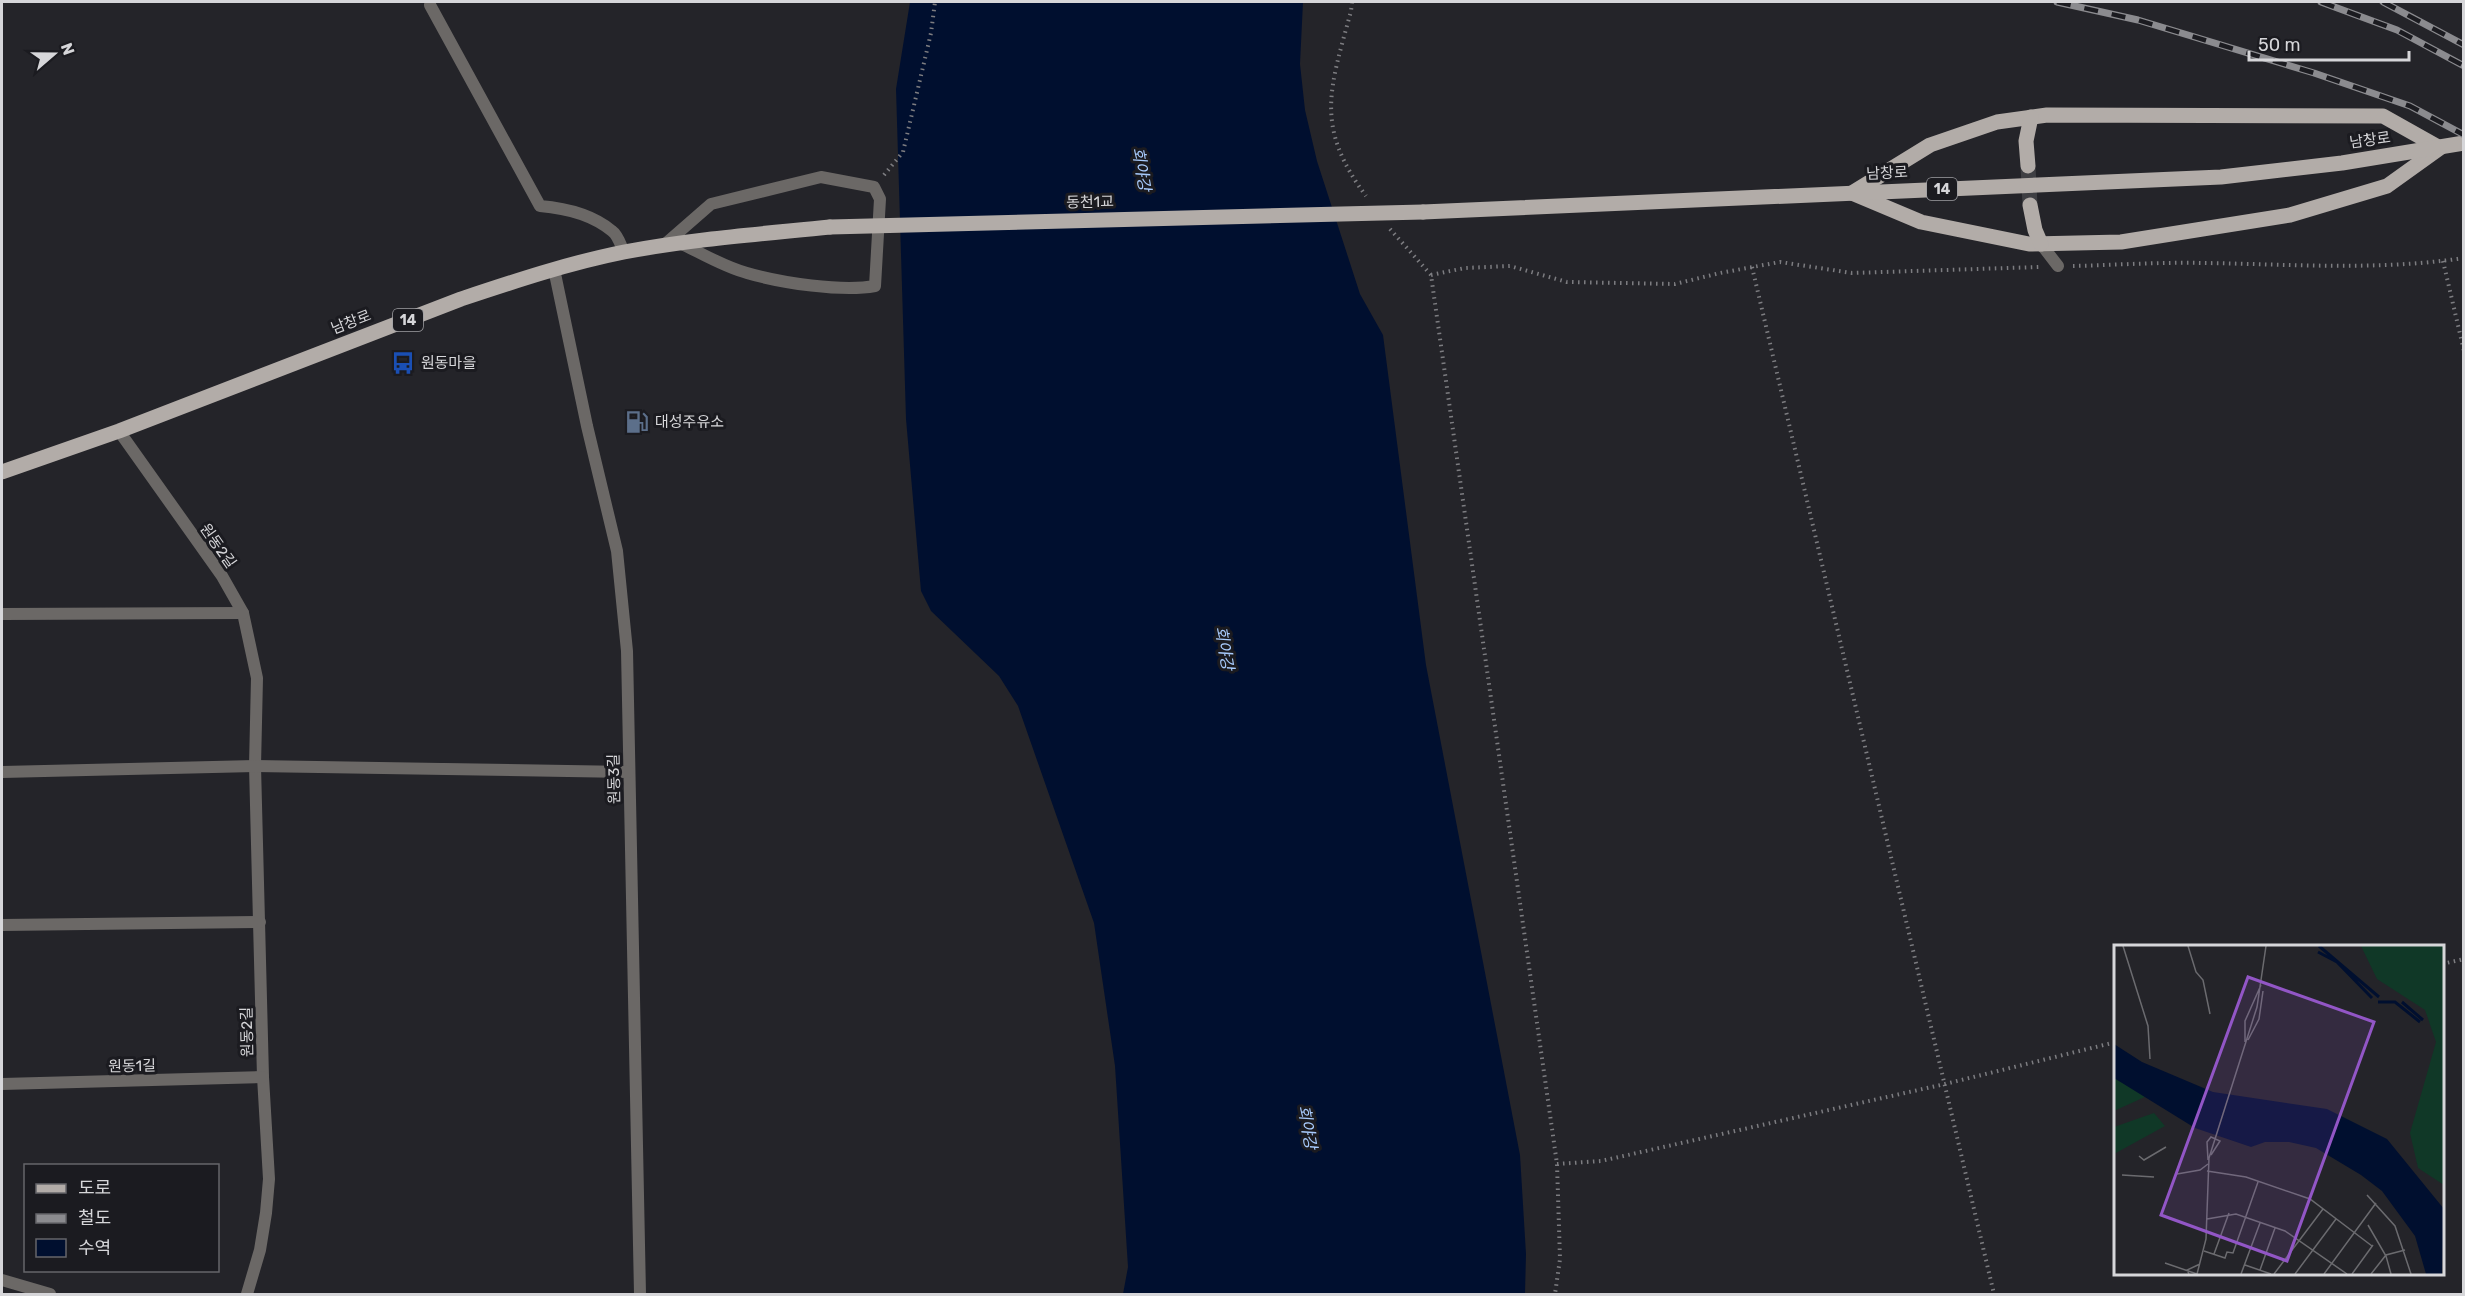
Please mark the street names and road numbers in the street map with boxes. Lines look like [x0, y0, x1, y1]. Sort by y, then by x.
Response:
street label: 남창로 [2348, 128, 2392, 152]
street label: 남창로 [1866, 163, 1908, 183]
road number: 14 [1927, 178, 1957, 200]
street label: 동천1교 [1066, 193, 1114, 211]
street label: 남창로 [328, 306, 374, 338]
road number: 14 [393, 309, 423, 331]
street label: 원동2길 [196, 520, 240, 572]
street label: 원동3길 [605, 754, 623, 804]
street label: 원동2길 [238, 1007, 256, 1057]
street label: 원동1길 [108, 1057, 156, 1075]

